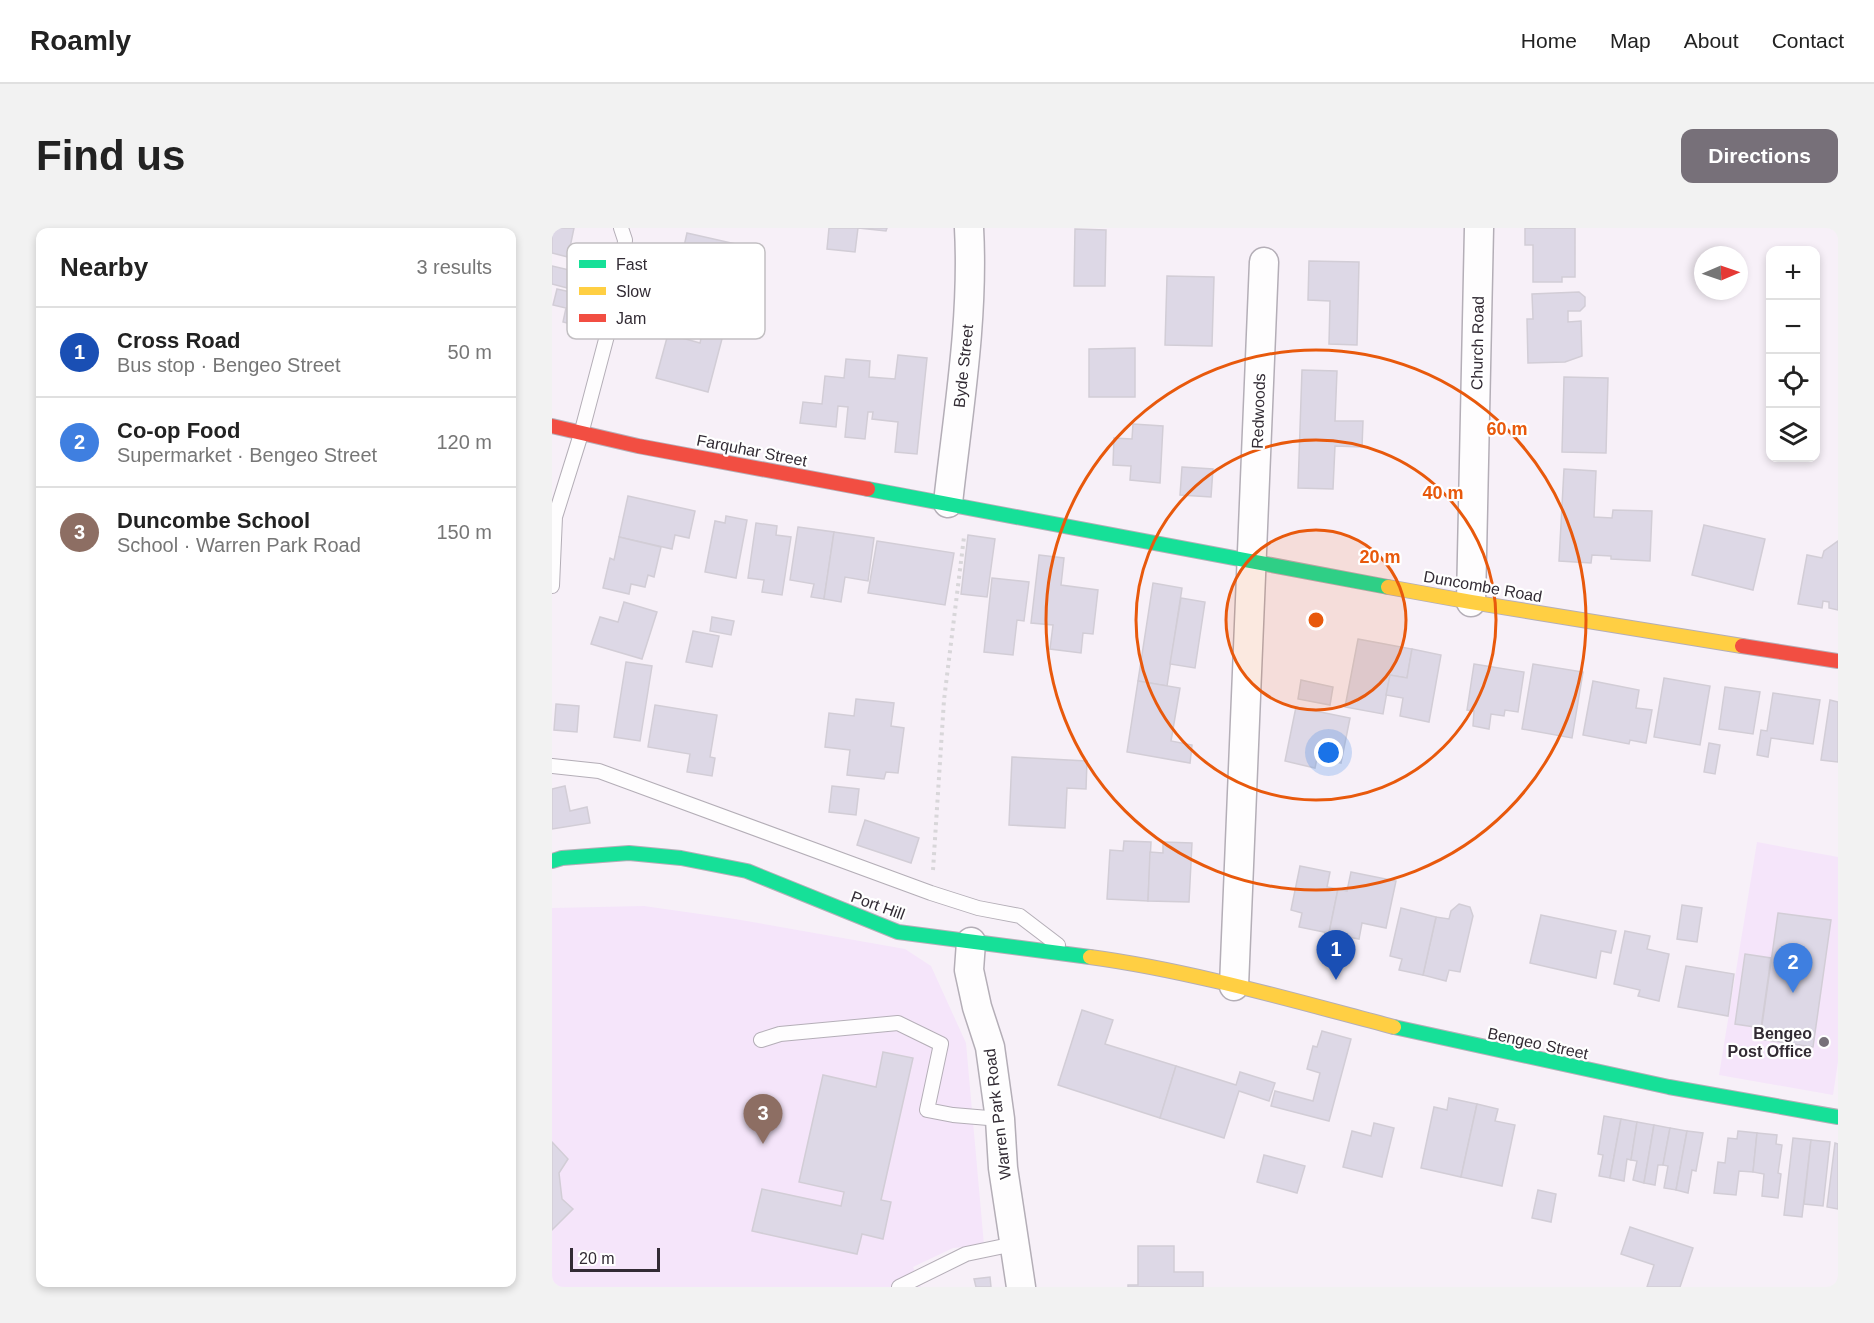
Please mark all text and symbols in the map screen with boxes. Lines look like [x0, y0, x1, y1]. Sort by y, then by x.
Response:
text: Roamly [30, 25, 131, 56]
text: Home [1521, 29, 1577, 52]
text: Map [1610, 29, 1651, 52]
text: About [1684, 29, 1739, 52]
text: Contact [1772, 29, 1844, 52]
button: Directions [1681, 129, 1838, 183]
text: Find us [36, 132, 185, 179]
legend [567, 243, 765, 339]
north arrow [1694, 246, 1748, 300]
map controls [1766, 246, 1820, 462]
button: + [1766, 246, 1820, 300]
text: Nearby [60, 252, 148, 282]
text: 3 results [416, 256, 492, 278]
text: Fast [616, 256, 648, 273]
text: Slow [616, 283, 651, 300]
street label: Church Road [1468, 296, 1487, 390]
button: − [1766, 300, 1820, 354]
text: Jam [616, 310, 646, 327]
street label: Byde Street [951, 323, 976, 409]
text: Cross Road [117, 328, 240, 353]
text: 1 [74, 341, 85, 363]
text: 50 m [448, 341, 492, 363]
text: Bus stop · Bengeo Street [117, 354, 340, 376]
button: locate [1766, 354, 1820, 408]
street label: Redwoods [1249, 373, 1268, 449]
button: layers [1766, 408, 1820, 462]
text: Co-op Food [117, 418, 240, 443]
text: 60 m [1486, 419, 1528, 439]
text: 2 [74, 431, 85, 453]
text: 120 m [436, 431, 492, 453]
street label: Farquhar Street [695, 431, 809, 470]
text: Supermarket · Bengeo Street [117, 444, 377, 466]
text: 40 m [1422, 483, 1464, 503]
text: Duncombe School [117, 508, 310, 533]
text: 3 [74, 521, 85, 543]
text: 150 m [436, 521, 492, 543]
text: School · Warren Park Road [117, 534, 361, 556]
text: 20 m [1359, 547, 1401, 567]
street label: Duncombe Road [1422, 568, 1544, 605]
centre of rings [1306, 610, 1326, 630]
your location [1314, 738, 1343, 767]
street label: Port Hill [849, 888, 907, 923]
pin: 1 [1316, 930, 1356, 980]
pin: 2 [1774, 944, 1812, 993]
street label: Bengeo Street [1486, 1025, 1590, 1063]
place label: Bengeo Post Office [1728, 1025, 1812, 1060]
marker: Bengeo Post Office [1817, 1035, 1831, 1049]
street label: Warren Park Road [981, 1047, 1014, 1180]
pin: 3 [744, 1094, 782, 1144]
scale bar [570, 1245, 660, 1272]
text: 20 m [579, 1250, 615, 1267]

